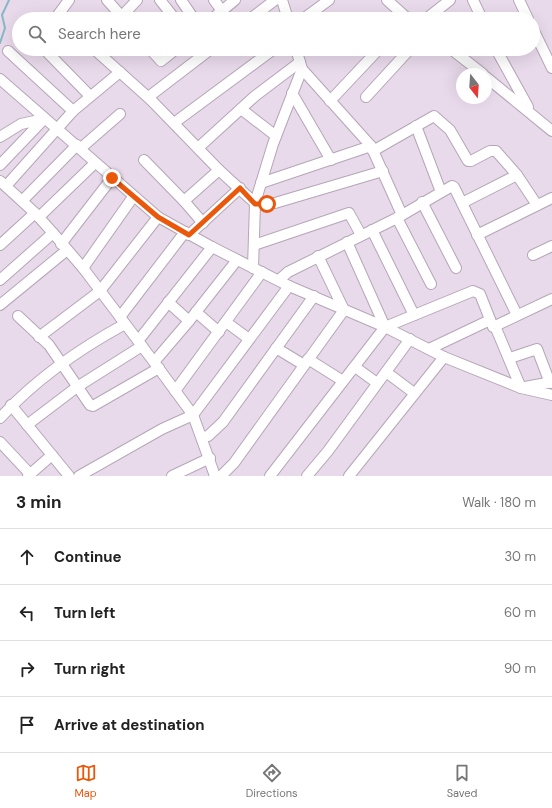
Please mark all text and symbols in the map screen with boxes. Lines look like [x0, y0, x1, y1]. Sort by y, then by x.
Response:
search box [12, 12, 540, 56]
icon: search [26, 23, 48, 45]
text: Search here [58, 24, 141, 44]
north arrow [456, 68, 492, 104]
route end [103, 169, 121, 187]
route start [258, 195, 276, 213]
text: 3 min [16, 491, 61, 513]
text: Walk · 180 m [462, 494, 536, 511]
icon: ahead [16, 546, 38, 568]
text: Continue [54, 547, 122, 567]
text: 30 m [504, 548, 536, 565]
icon: left [16, 602, 38, 624]
text: Turn left [54, 603, 115, 623]
text: 60 m [504, 604, 536, 621]
icon: right [16, 658, 38, 680]
text: Turn right [54, 659, 125, 679]
text: 90 m [504, 660, 536, 677]
icon: arrive [16, 714, 38, 736]
text: Arrive at destination [54, 715, 205, 735]
tab: Map [75, 762, 97, 800]
tab: Directions [246, 762, 298, 800]
tab: Saved [447, 762, 477, 800]

